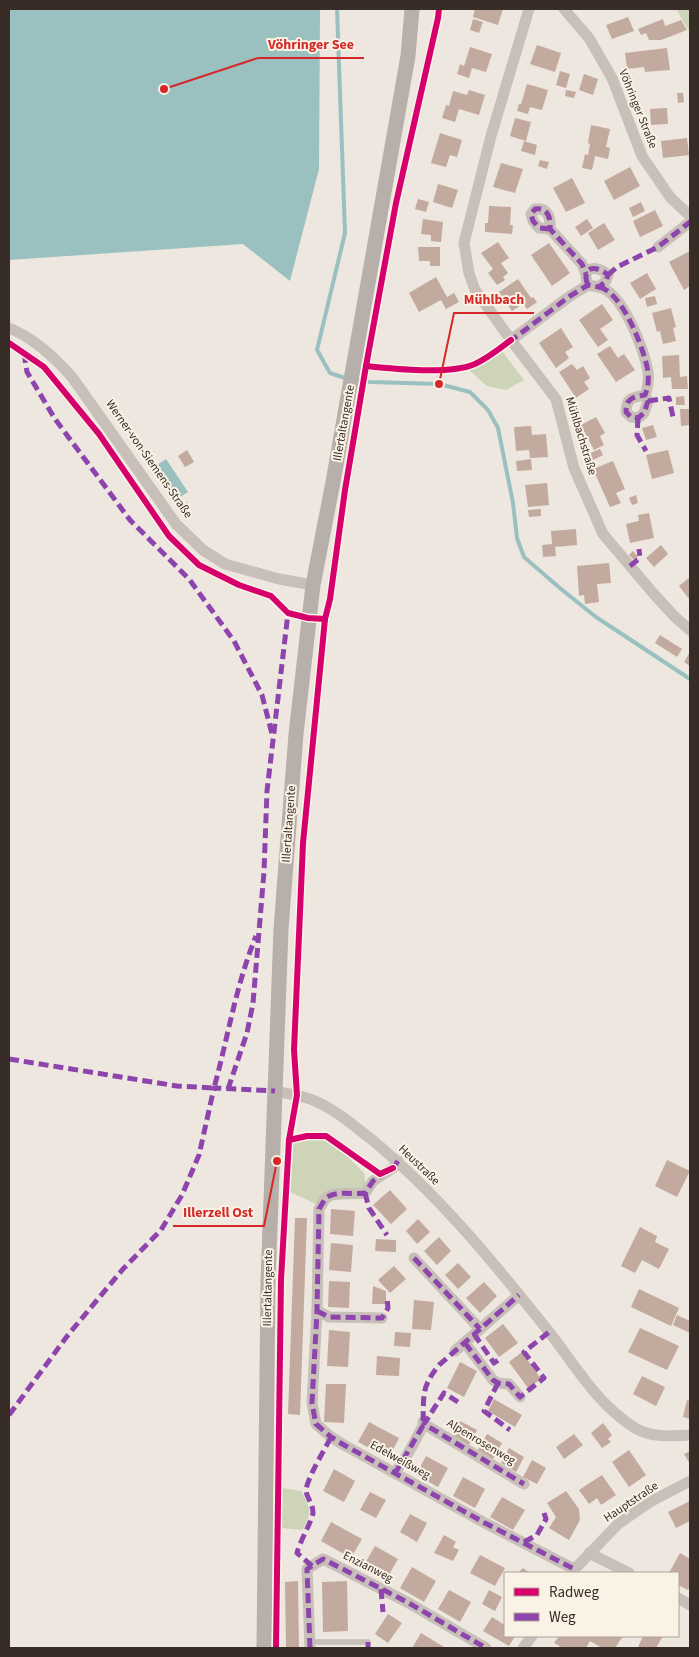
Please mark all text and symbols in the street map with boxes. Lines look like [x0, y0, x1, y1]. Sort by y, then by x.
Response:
callout: Vöhringer See [258, 29, 364, 58]
text: Vöhringer See [267, 35, 354, 55]
street label: Vöhringer Straße [614, 67, 662, 151]
callout: Mühlbach [454, 284, 534, 313]
text: Mühlbach [464, 290, 524, 310]
street label: Illertaltangente [329, 384, 359, 462]
street label: Mühlbachstraße [561, 395, 601, 477]
street label: Werner-von-Siemens-Straße [102, 396, 196, 522]
street label: Illertaltangente [278, 785, 300, 863]
street label: Heustraße [394, 1141, 444, 1189]
callout: Illerzell Ost [173, 1197, 264, 1226]
text: Illerzell Ost [183, 1203, 254, 1223]
street label: Illertaltangente [259, 1249, 277, 1327]
street label: Alpenrosenweg [443, 1415, 519, 1469]
street label: Edelweißweg [367, 1436, 433, 1484]
street label: Hauptstraße [600, 1477, 662, 1527]
street label: Enzianweg [340, 1547, 396, 1587]
legend [504, 1572, 679, 1637]
text: Radweg [549, 1582, 599, 1603]
text: Weg [549, 1607, 576, 1628]

